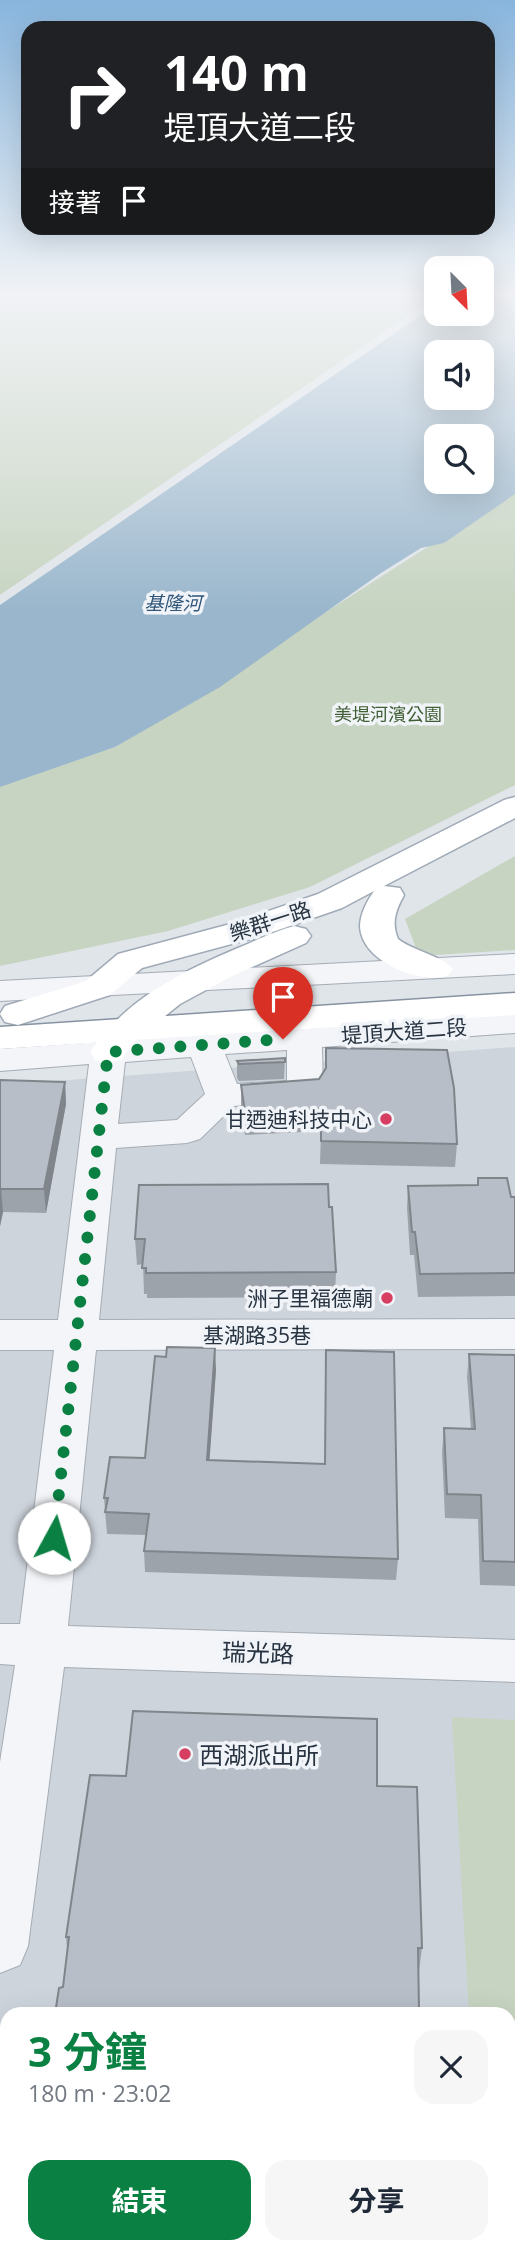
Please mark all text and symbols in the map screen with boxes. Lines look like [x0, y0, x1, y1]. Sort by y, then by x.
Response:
text: 140 m [164, 39, 309, 105]
icon: right [49, 49, 140, 140]
text: 堤頂大道二段 [164, 105, 356, 148]
icon: arrive [115, 182, 153, 220]
text: 接著 [49, 184, 101, 220]
north arrow [424, 256, 494, 326]
map controls [424, 256, 494, 494]
button: sound [424, 340, 494, 410]
button: search [424, 424, 494, 494]
water label: 基隆河 [144, 590, 205, 616]
park label: 美堤河濱公園 [334, 702, 442, 726]
street label: 樂群一路 [226, 895, 314, 947]
pin [253, 967, 313, 1039]
icon: arrive [264, 978, 302, 1016]
street label: 堤頂大道二段 [340, 1013, 468, 1049]
place label: 甘迺迪科技中心 [225, 1105, 372, 1133]
marker: 甘迺迪科技中心 [378, 1111, 394, 1127]
place label: 洲子里福德廟 [247, 1284, 373, 1312]
marker: 洲子里福德廟 [379, 1290, 395, 1306]
street label: 基湖路35巷 [203, 1321, 311, 1349]
position arrow [17, 1501, 91, 1575]
street label: 瑞光路 [221, 1634, 295, 1670]
place label: 西湖派出所 [199, 1738, 319, 1771]
marker: 西湖派出所 [177, 1746, 193, 1762]
text: 3 分鐘 [28, 2022, 147, 2079]
button: close [414, 2030, 488, 2104]
text: 180 m · 23:02 [28, 2077, 171, 2109]
button: 結束 [28, 2160, 251, 2240]
button: 分享 [265, 2160, 488, 2240]

